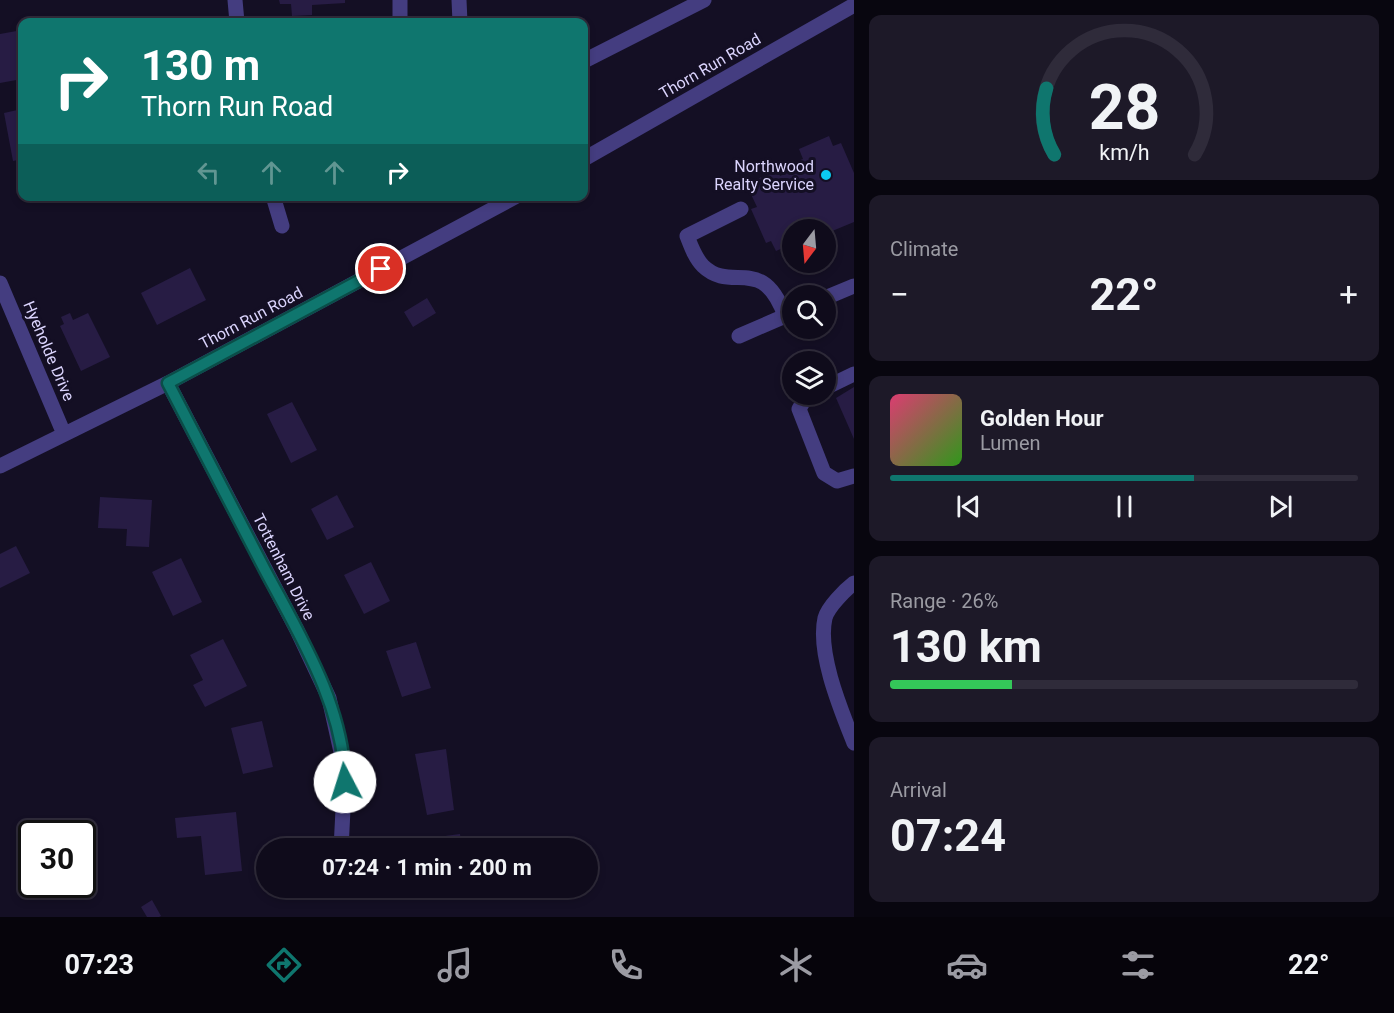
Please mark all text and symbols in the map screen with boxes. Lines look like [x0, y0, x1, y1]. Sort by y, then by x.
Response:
street label: Thorn Run Road [656, 29, 764, 103]
text: 130 m [141, 41, 260, 90]
icon: right [42, 42, 120, 120]
text: 28 [1088, 71, 1160, 144]
text: Thorn Run Road [141, 91, 333, 123]
text: km/h [1099, 140, 1149, 165]
icon: left [192, 156, 225, 189]
icon: ahead [255, 156, 288, 189]
icon: ahead [318, 156, 351, 189]
icon: right [381, 156, 414, 189]
place label: Northwood Realty Service [714, 157, 814, 194]
marker: Northwood Realty Service [819, 168, 833, 182]
north arrow [782, 219, 836, 273]
map controls [782, 219, 836, 405]
text: Climate [890, 237, 958, 261]
pin [355, 243, 406, 294]
icon: arrive [364, 252, 397, 285]
text: 22° [1089, 268, 1159, 321]
text: − [890, 275, 909, 314]
text: + [1339, 275, 1358, 314]
street label: Thorn Run Road [196, 283, 306, 353]
button: search [782, 285, 836, 339]
street label: Hyeholde Drive [19, 298, 79, 404]
button: layers [782, 351, 836, 405]
text: Golden Hour [980, 406, 1104, 431]
text: Lumen [980, 431, 1041, 455]
icon: previous [952, 490, 985, 523]
icon: pause [1108, 490, 1141, 523]
icon: next [1264, 490, 1297, 523]
street label: Tottenham Drive [249, 510, 319, 624]
text: Range · 26% [890, 589, 998, 613]
text: 130 km [890, 620, 1042, 673]
position arrow [313, 750, 377, 814]
text: Arrival [890, 778, 947, 802]
text: 07:24 [890, 809, 1006, 862]
speed limit sign: 30 [18, 820, 96, 898]
text: 07:24 · 1 min · 200 m [322, 855, 532, 880]
icon: directions [263, 944, 305, 986]
icon: music [434, 944, 476, 986]
icon: phone [605, 944, 647, 986]
icon: climate [775, 944, 817, 986]
icon: car [946, 944, 988, 986]
icon: filters [1117, 944, 1159, 986]
text: 07:23 [64, 949, 134, 981]
text: 22° [1288, 949, 1330, 981]

